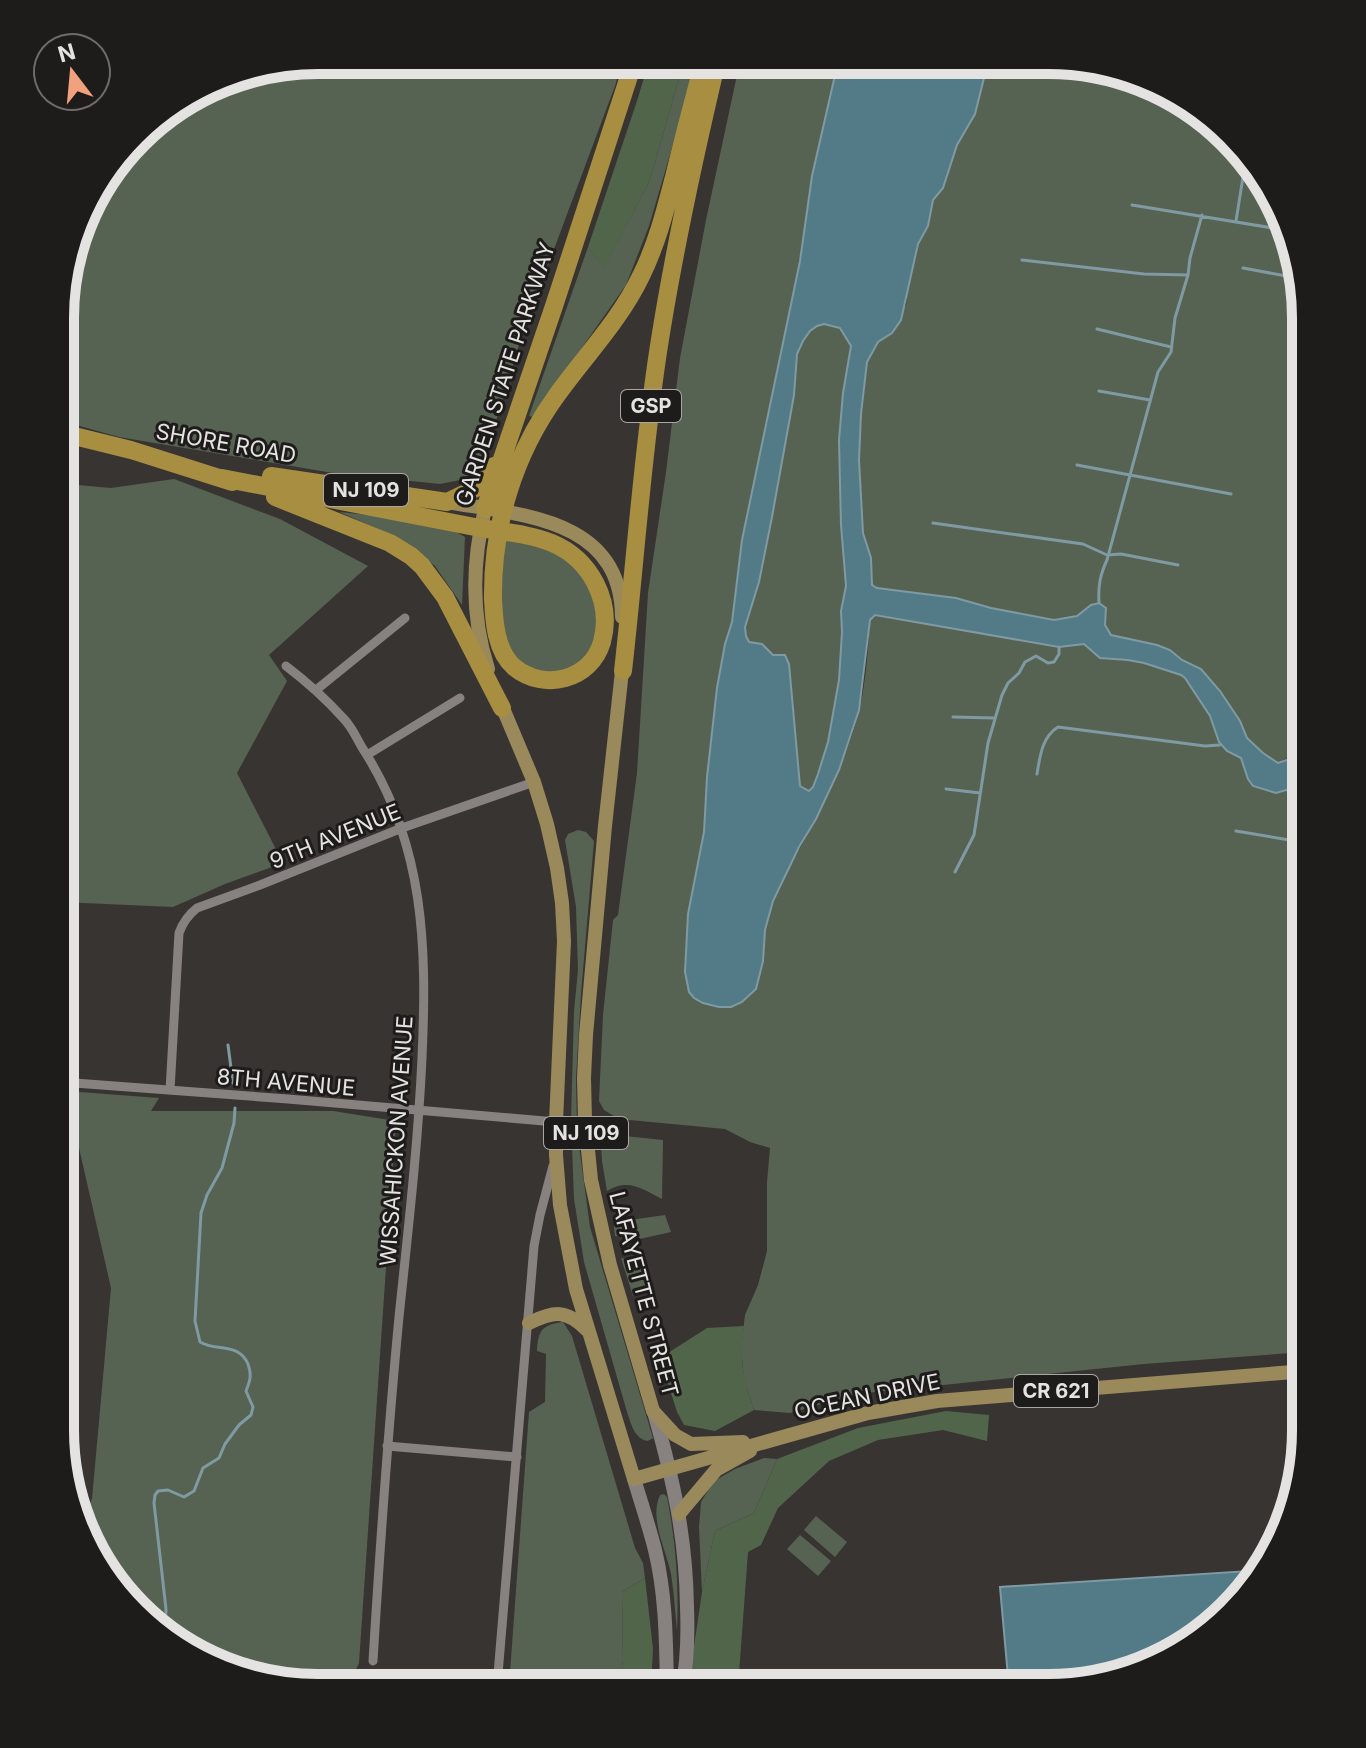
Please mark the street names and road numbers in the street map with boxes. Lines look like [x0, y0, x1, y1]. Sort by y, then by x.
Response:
street label: GARDEN STATE PARKWAY [450, 239, 560, 509]
road number: GSP [621, 390, 681, 422]
street label: SHORE ROAD [154, 418, 298, 468]
road number: NJ 109 [324, 474, 408, 506]
street label: 9TH AVENUE [266, 798, 404, 874]
street label: WISSAHICKON AVENUE [374, 1015, 418, 1267]
street label: 8TH AVENUE [216, 1063, 356, 1101]
road number: NJ 109 [544, 1117, 628, 1149]
street label: LAFAYETTE STREET [604, 1189, 684, 1399]
street label: OCEAN DRIVE [792, 1368, 942, 1424]
road number: CR 621 [1014, 1375, 1098, 1407]

